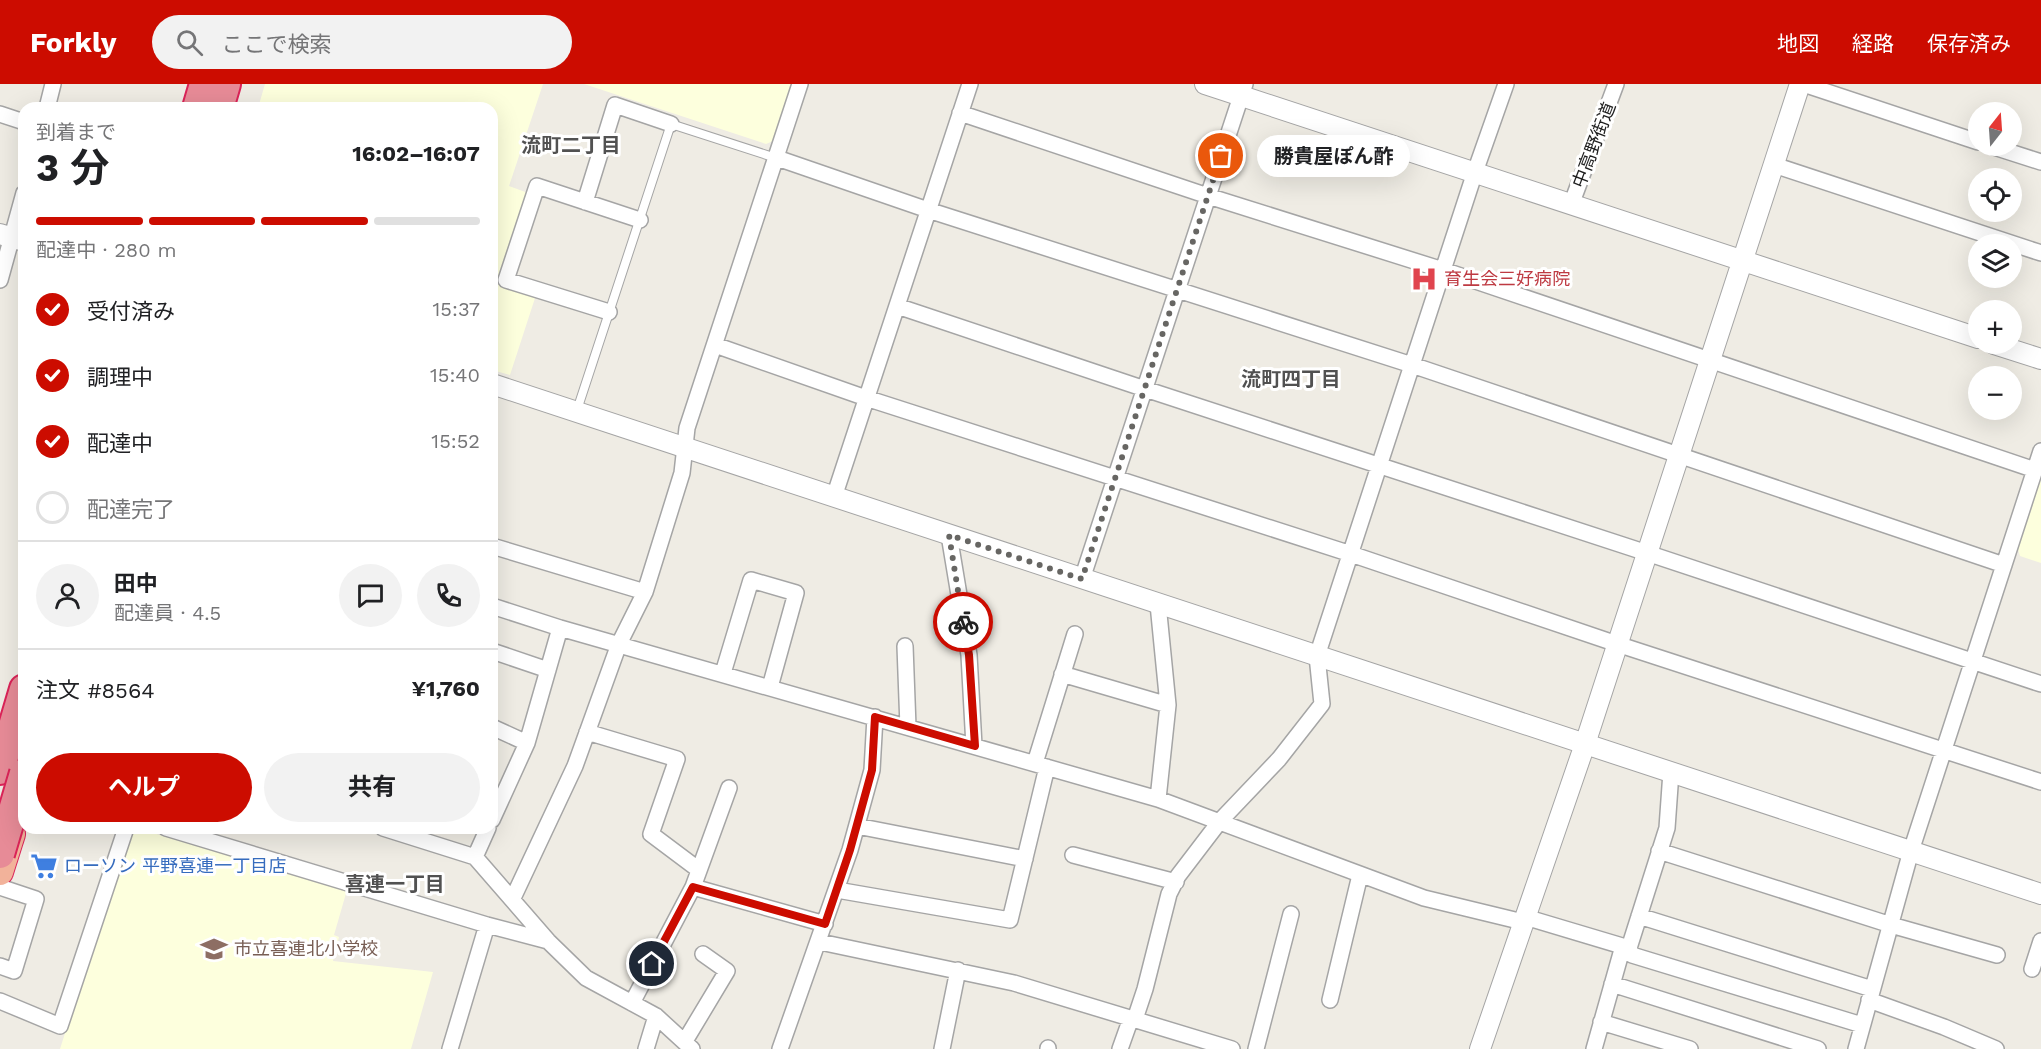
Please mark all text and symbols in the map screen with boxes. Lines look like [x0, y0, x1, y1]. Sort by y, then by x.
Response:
search box [152, 15, 572, 69]
text: Forkly [30, 26, 116, 59]
icon: search [173, 26, 206, 59]
text: 地図 [1777, 31, 1819, 56]
text: 経路 [1852, 31, 1894, 56]
text: 保存済み [1927, 31, 2011, 56]
text: ここで検索 [221, 32, 331, 57]
street label: 中高野街道 [1568, 99, 1619, 191]
north arrow [1968, 102, 2022, 156]
map controls [1968, 102, 2022, 420]
text: 到着まで [36, 120, 116, 144]
pin [1195, 130, 1246, 181]
district label: 流町二丁目 [521, 133, 621, 157]
callout: 勝貴屋ぽん酢 [1257, 135, 1410, 177]
icon: bag [1204, 139, 1237, 172]
text: 16:02–16:07 [352, 141, 480, 166]
text: 勝貴屋ぽん酢 [1274, 144, 1394, 168]
text: 3 分 [36, 145, 109, 190]
button: locate [1968, 168, 2022, 222]
button: layers [1968, 234, 2022, 288]
text: 配達中 · 280 m [36, 238, 176, 262]
hospital icon: 育生会三好病院 [1409, 264, 1439, 294]
place label: 育生会三好病院 [1444, 268, 1570, 289]
icon: check [36, 293, 69, 326]
text: 15:37 [433, 297, 480, 321]
text: 受付済み [87, 299, 175, 324]
button: + [1968, 300, 2022, 354]
icon: check [36, 359, 69, 392]
text: 15:40 [430, 363, 480, 387]
text: 調理中 [87, 365, 153, 390]
button: − [1968, 366, 2022, 420]
district label: 流町四丁目 [1241, 367, 1341, 391]
icon: check [36, 425, 69, 458]
text: 15:52 [431, 429, 480, 453]
text: 配達中 [87, 431, 153, 456]
text: 配達完了 [87, 497, 175, 522]
button: person [36, 564, 99, 627]
button: chat [339, 564, 402, 627]
button: phone [417, 564, 480, 627]
text: 田中 [114, 571, 158, 596]
courier [933, 592, 993, 652]
text: 配達員 · 4.5 [114, 601, 221, 625]
icon: bike [947, 606, 980, 639]
text: ¥1,760 [411, 676, 480, 701]
text: 注文 #8564 [36, 678, 155, 703]
button: ヘルプ [36, 753, 252, 822]
button: 共有 [264, 753, 480, 822]
supermarket icon: ローソン 平野喜連一丁目店 [29, 851, 59, 881]
place label: ローソン 平野喜連一丁目店 [64, 855, 286, 876]
district label: 喜連一丁目 [345, 872, 445, 896]
school or university icon: 市立喜連北小学校 [199, 934, 229, 964]
place label: 市立喜連北小学校 [234, 938, 378, 959]
pin [626, 938, 677, 989]
icon: home [635, 947, 668, 980]

